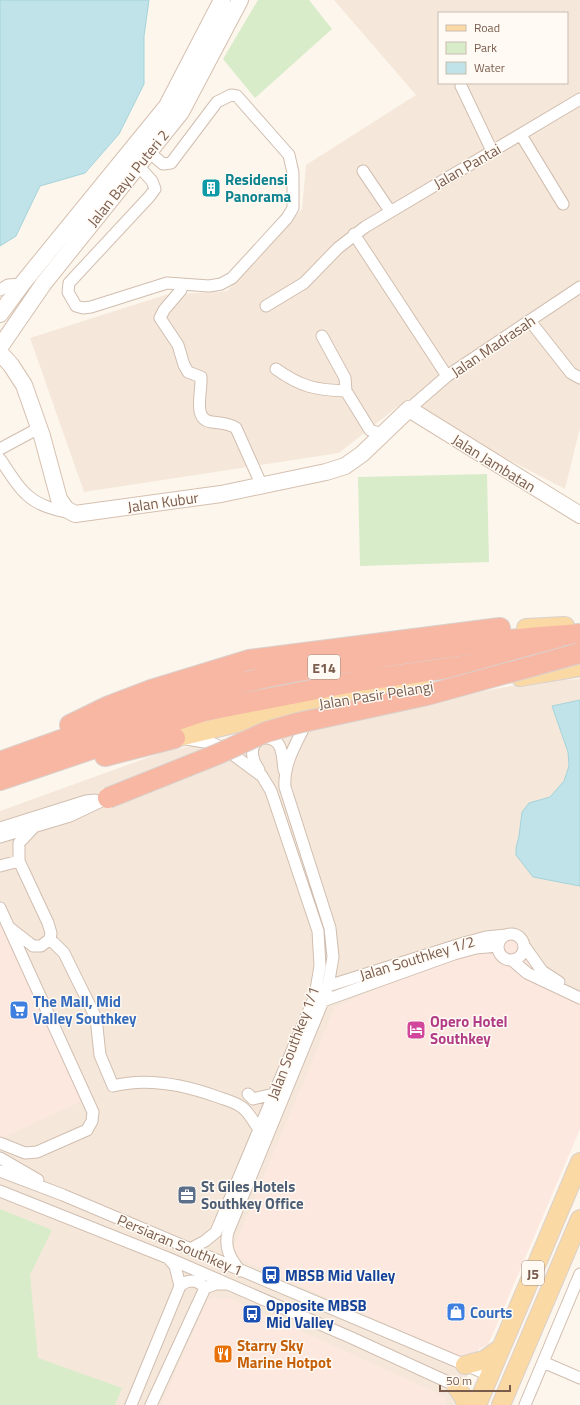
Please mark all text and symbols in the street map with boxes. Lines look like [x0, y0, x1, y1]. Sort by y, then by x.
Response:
legend [438, 12, 568, 84]
text: Road [474, 18, 500, 37]
text: Park [474, 38, 497, 57]
text: Water [474, 58, 505, 77]
street label: Jalan Bayu Puteri 2 [82, 124, 174, 232]
street label: Jalan Pantai [429, 137, 505, 195]
place label: Residensi Panorama [225, 168, 292, 208]
building icon: Residensi Panorama [200, 177, 222, 199]
street label: Jalan Madrasah [446, 309, 540, 383]
street label: Jalan Jambatan [448, 428, 540, 498]
street label: Jalan Kubur [126, 486, 200, 518]
road number: E14 [308, 655, 340, 679]
street label: Jalan Pasir Pelangi [317, 675, 435, 715]
street label: Jalan Southkey 1/2 [357, 930, 477, 986]
street label: Jalan Southkey 1/1 [261, 983, 325, 1103]
place label: The Mall, Mid Valley Southkey [33, 990, 137, 1030]
supermarket icon: The Mall, Mid Valley Southkey [8, 999, 30, 1021]
place label: Opero Hotel Southkey [430, 1010, 508, 1050]
hotel icon: Opero Hotel Southkey [405, 1019, 427, 1041]
place label: St Giles Hotels Southkey Office [201, 1175, 304, 1215]
office icon: St Giles Hotels Southkey Office [176, 1184, 198, 1206]
street label: Persiaran Southkey 1 [114, 1208, 246, 1282]
road number: J5 [522, 1261, 544, 1285]
bus stop icon: MBSB Mid Valley [260, 1264, 282, 1286]
place label: MBSB Mid Valley [285, 1264, 396, 1287]
place label: Opposite MBSB Mid Valley [266, 1294, 367, 1334]
shop icon: Courts [445, 1301, 467, 1323]
place label: Courts [470, 1301, 512, 1324]
bus stop icon: Opposite MBSB Mid Valley [241, 1303, 263, 1325]
place label: Starry Sky Marine Hotpot [237, 1334, 332, 1374]
restaurant icon: Starry Sky Marine Hotpot [212, 1343, 234, 1365]
scale bar [440, 1367, 510, 1393]
text: 50 m [446, 1371, 472, 1390]

